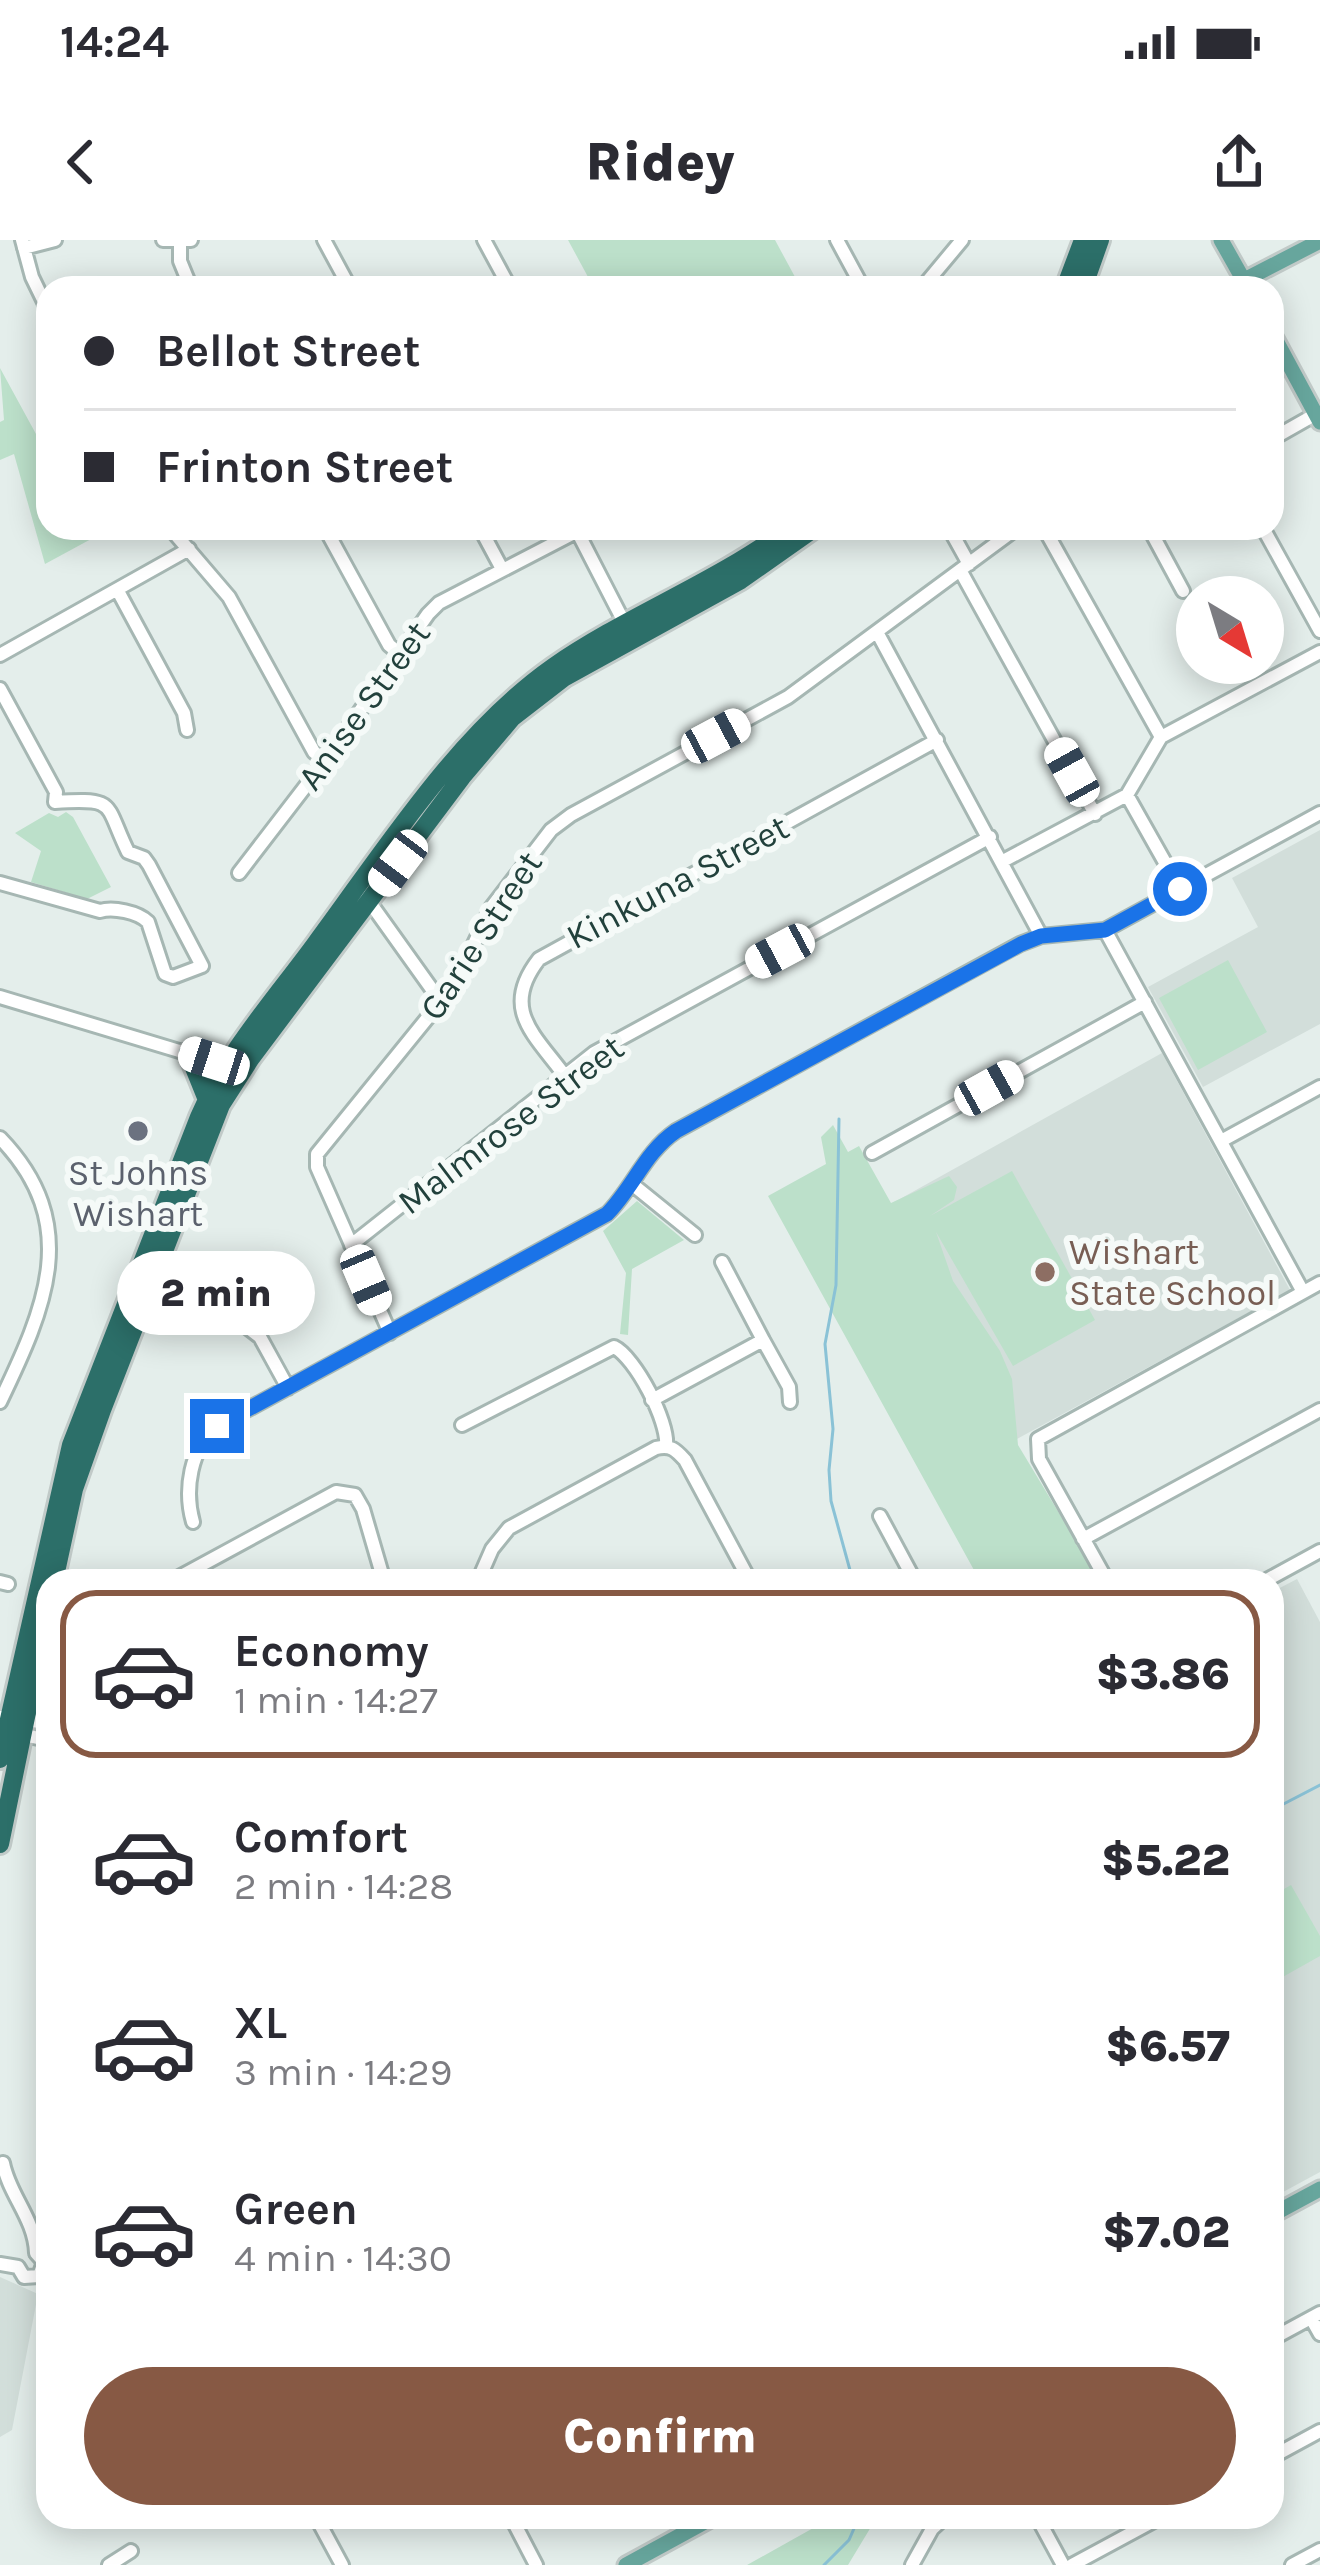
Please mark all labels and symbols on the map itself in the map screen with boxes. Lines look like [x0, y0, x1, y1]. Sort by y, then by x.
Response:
north arrow [1176, 576, 1284, 684]
street label: Anise Street [289, 613, 439, 798]
car [676, 703, 756, 769]
car [1039, 732, 1105, 812]
street label: Kinkuna Street [559, 806, 796, 958]
car [362, 823, 434, 903]
street label: Garie Street [411, 843, 551, 1028]
route start [1153, 862, 1207, 916]
car [740, 918, 820, 984]
street label: Malmrose Street [390, 1026, 632, 1223]
car [174, 1033, 254, 1089]
car [949, 1055, 1029, 1121]
marker: St Johns Wishart [125, 1118, 151, 1144]
place label: St Johns Wishart [68, 1152, 208, 1235]
place label: Wishart State School [1069, 1231, 1276, 1314]
car [335, 1240, 397, 1320]
callout: 2 min [118, 1252, 316, 1336]
marker: Wishart State School [1032, 1259, 1058, 1285]
route end [190, 1399, 244, 1453]

